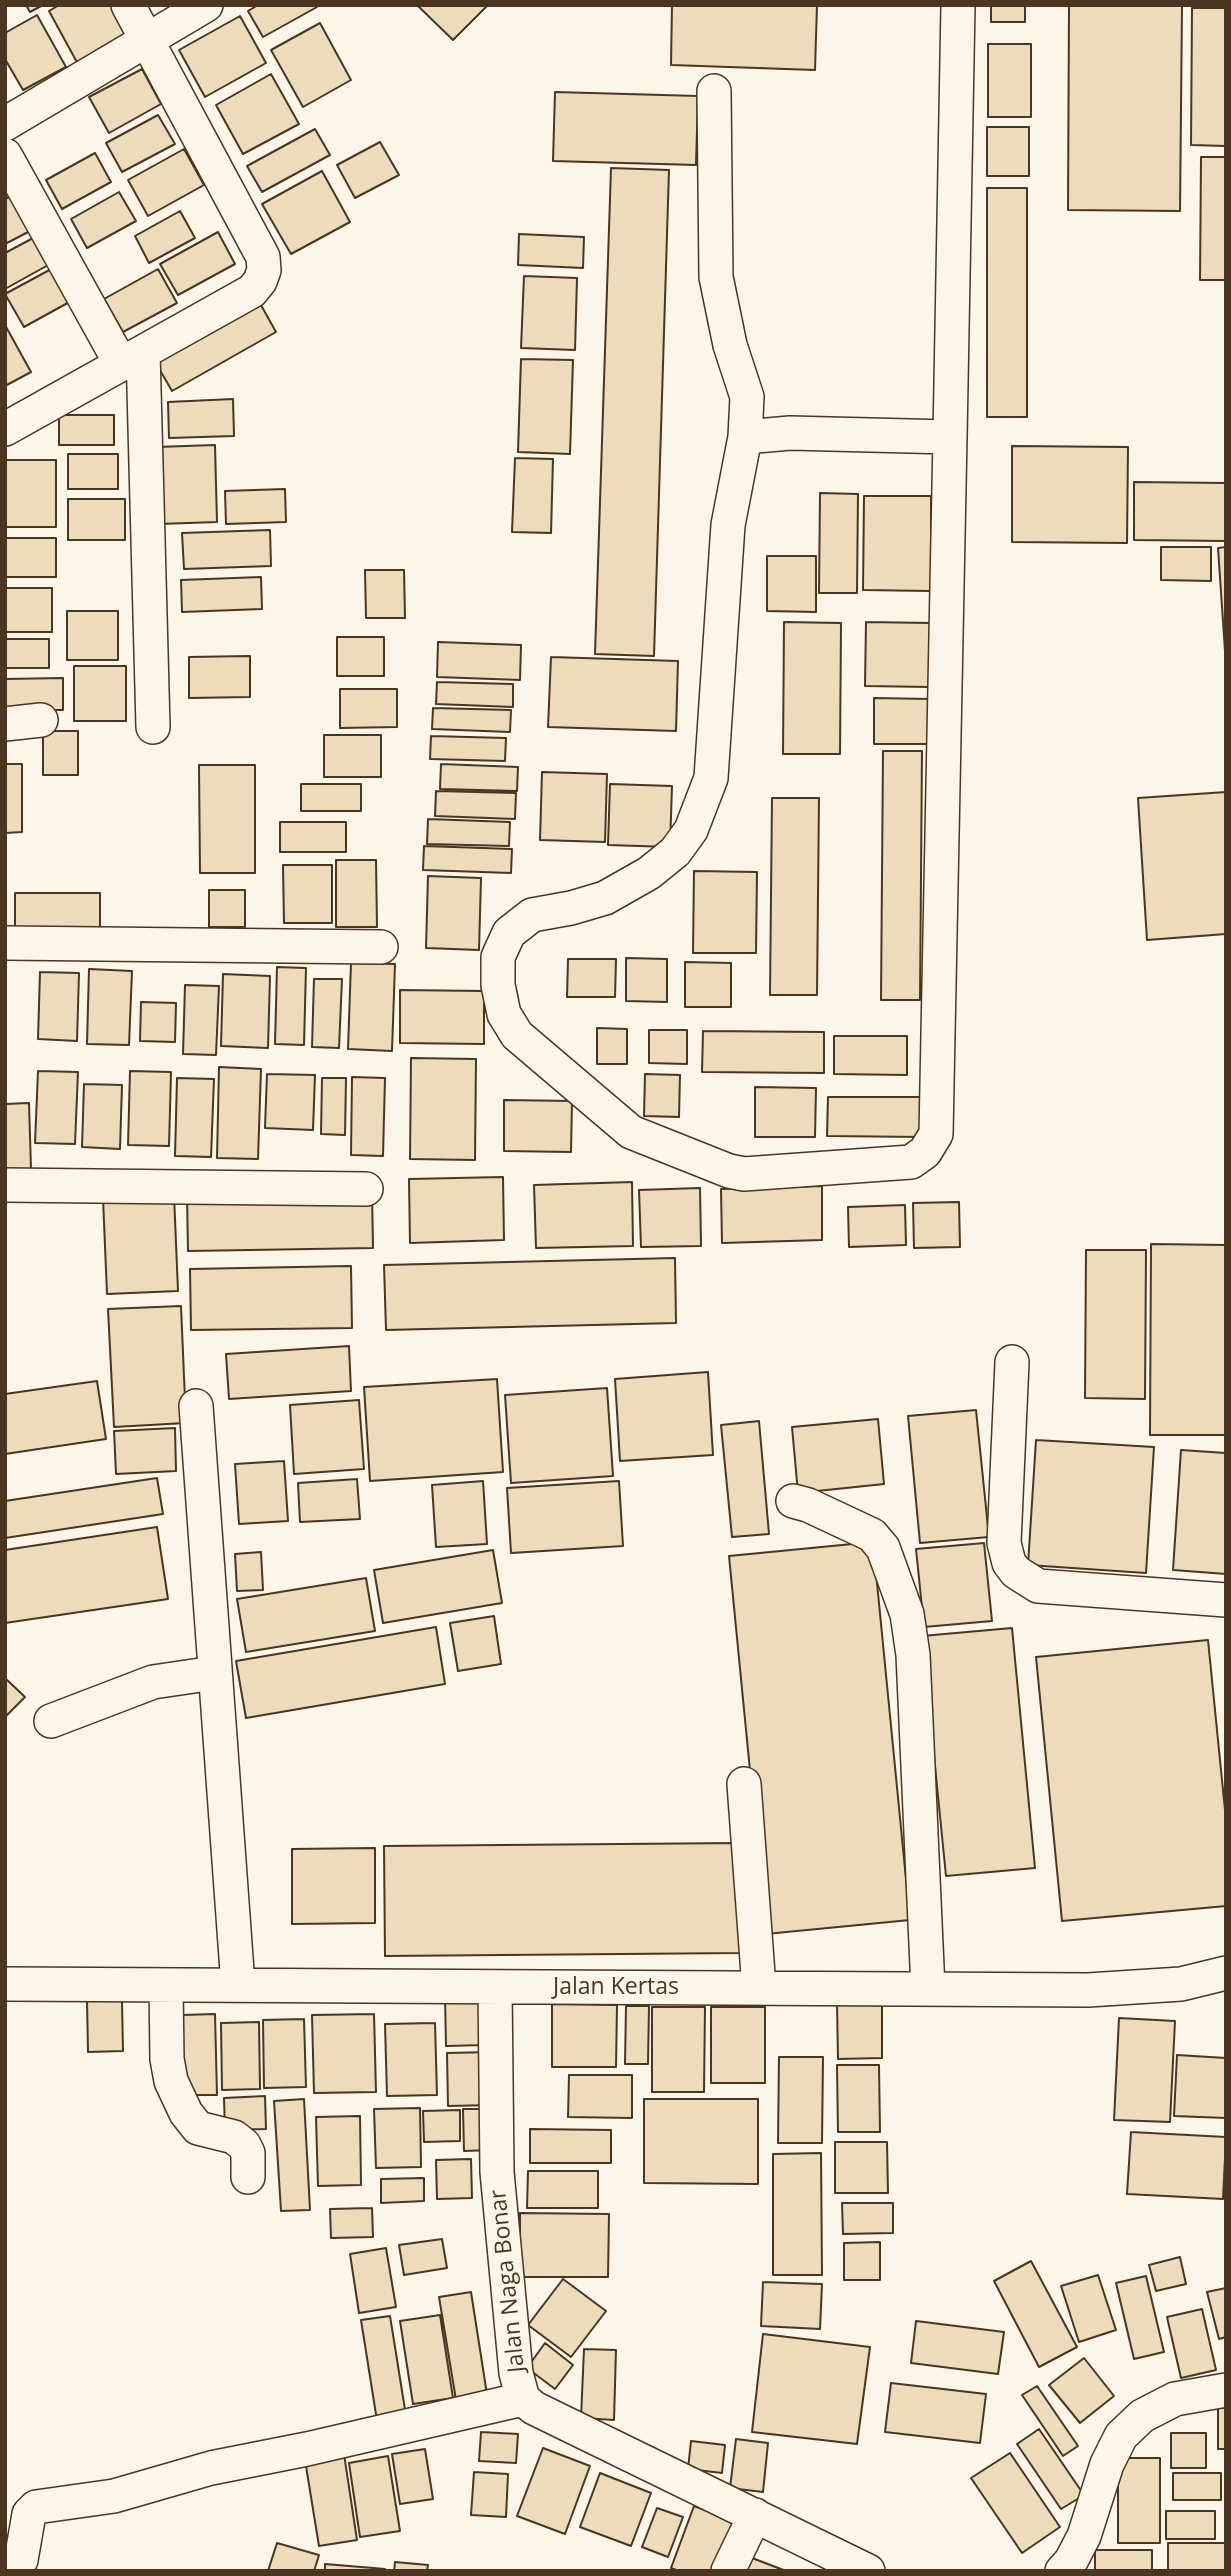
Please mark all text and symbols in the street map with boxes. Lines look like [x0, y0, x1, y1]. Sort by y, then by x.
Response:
street label: Jalan Kertas [553, 1973, 679, 2001]
street label: Jalan Naga Bonar [485, 2188, 531, 2374]

